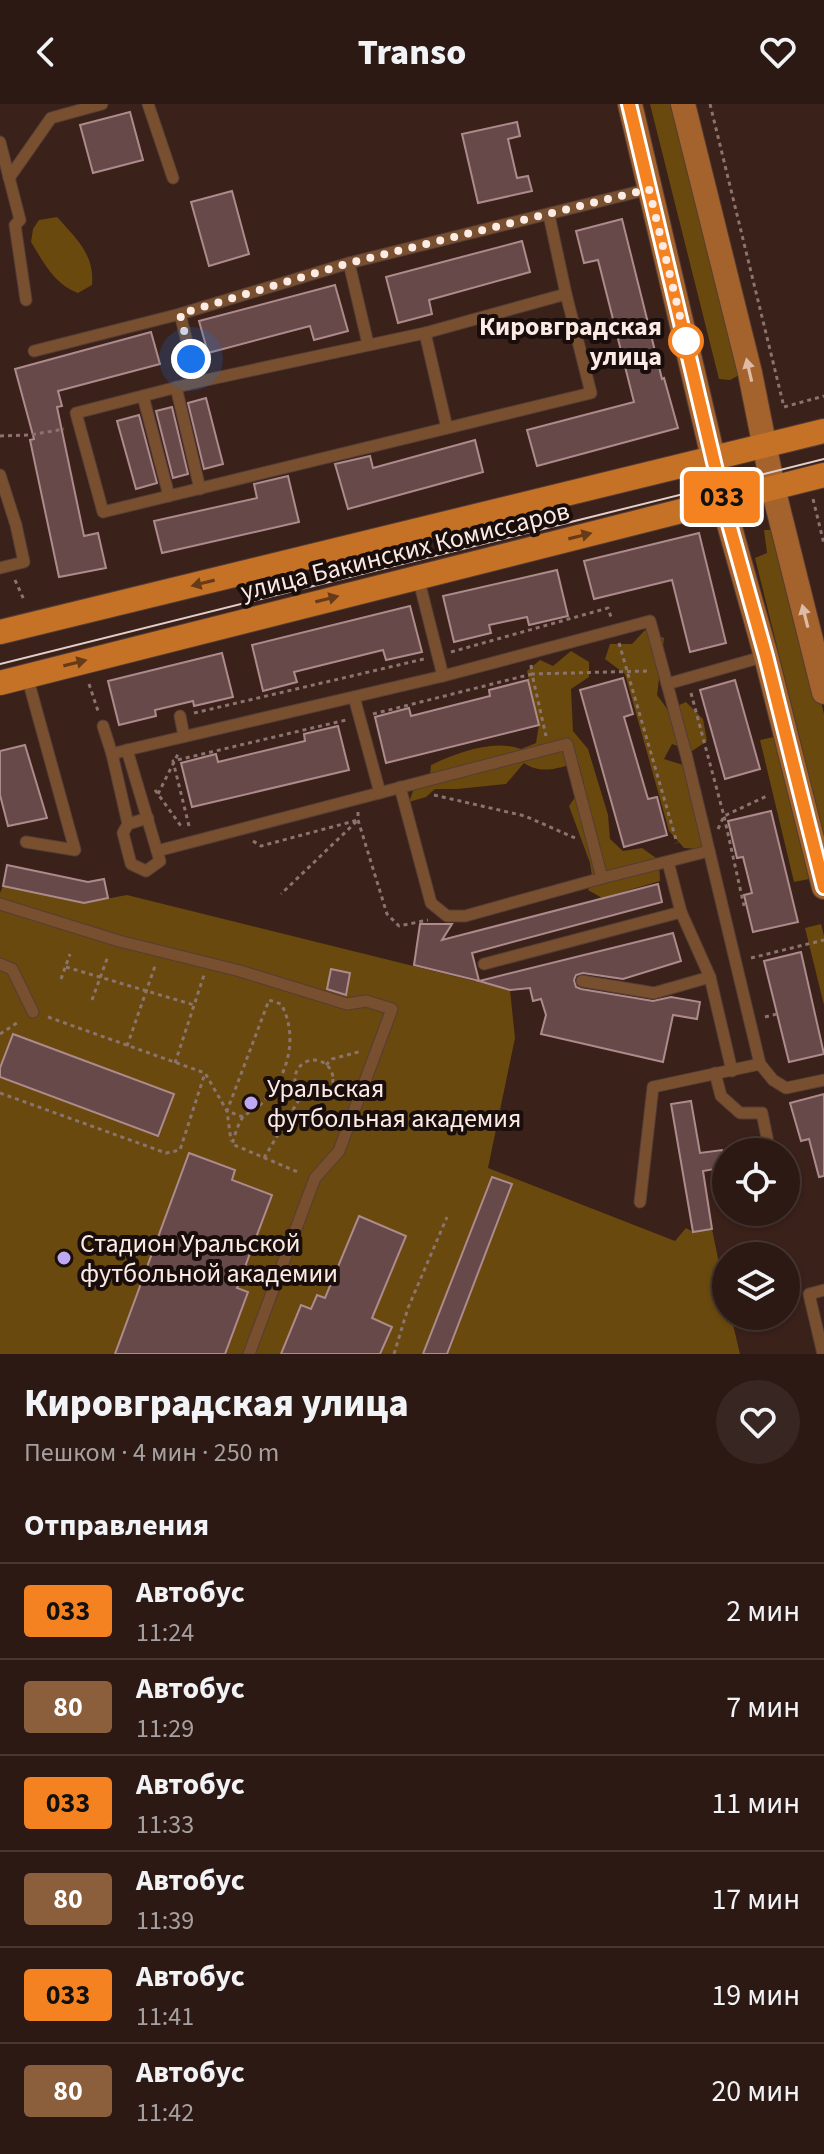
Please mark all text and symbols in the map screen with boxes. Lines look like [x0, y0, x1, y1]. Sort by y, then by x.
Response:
text: Transo [358, 27, 466, 78]
icon: back [24, 30, 68, 74]
icon: heart [756, 30, 800, 74]
place label: Кировградская улица [479, 308, 662, 375]
marker: Кировградская улица [669, 324, 703, 358]
your location [171, 339, 211, 379]
one-way arrow [742, 357, 755, 382]
line badge: 033 [676, 471, 768, 523]
text: 033 [700, 477, 744, 517]
street label: улица Бакинских Комиссаров [237, 492, 573, 610]
one-way arrow [567, 529, 592, 542]
one-way arrow [190, 577, 215, 589]
one-way arrow [315, 593, 340, 605]
one-way arrow [798, 604, 811, 629]
one-way arrow [63, 657, 88, 669]
place label: Уральская футбольная академия [267, 1070, 521, 1137]
marker: Уральская футбольная академия [242, 1094, 260, 1112]
map controls [712, 1138, 800, 1330]
button: locate [712, 1138, 800, 1226]
place label: Стадион Уральской футбольной академии [80, 1225, 338, 1292]
button: layers [712, 1242, 800, 1330]
marker: Стадион Уральской футбольной академии [55, 1249, 73, 1267]
text: Кировградская улица [24, 1377, 409, 1431]
button: heart [716, 1380, 800, 1464]
text: Пешком · 4 мин · 250 m [24, 1434, 279, 1471]
text: Отправления [24, 1504, 209, 1547]
text: Автобус [136, 1571, 245, 1614]
text: 2 мин [726, 1590, 800, 1633]
text: 033 [46, 1591, 90, 1631]
text: 11:24 [136, 1614, 194, 1651]
text: Автобус [136, 1667, 245, 1710]
text: 7 мин [726, 1686, 800, 1729]
text: 80 [53, 1687, 83, 1727]
text: 11:29 [136, 1710, 194, 1747]
text: Автобус [136, 1763, 245, 1806]
text: 11 мин [711, 1782, 800, 1825]
text: 033 [46, 1783, 90, 1823]
text: 11:33 [136, 1806, 194, 1843]
text: Автобус [136, 1859, 245, 1902]
text: 17 мин [711, 1878, 800, 1921]
text: 80 [53, 1879, 83, 1919]
text: 11:39 [136, 1902, 194, 1939]
text: Автобус [136, 1955, 245, 1998]
text: 19 мин [711, 1974, 800, 2017]
text: 033 [46, 1975, 90, 2015]
text: 11:41 [136, 1998, 194, 2035]
text: Автобус [136, 2051, 245, 2094]
text: 20 мин [711, 2070, 800, 2113]
text: 80 [53, 2071, 83, 2111]
text: 11:42 [136, 2094, 194, 2131]

